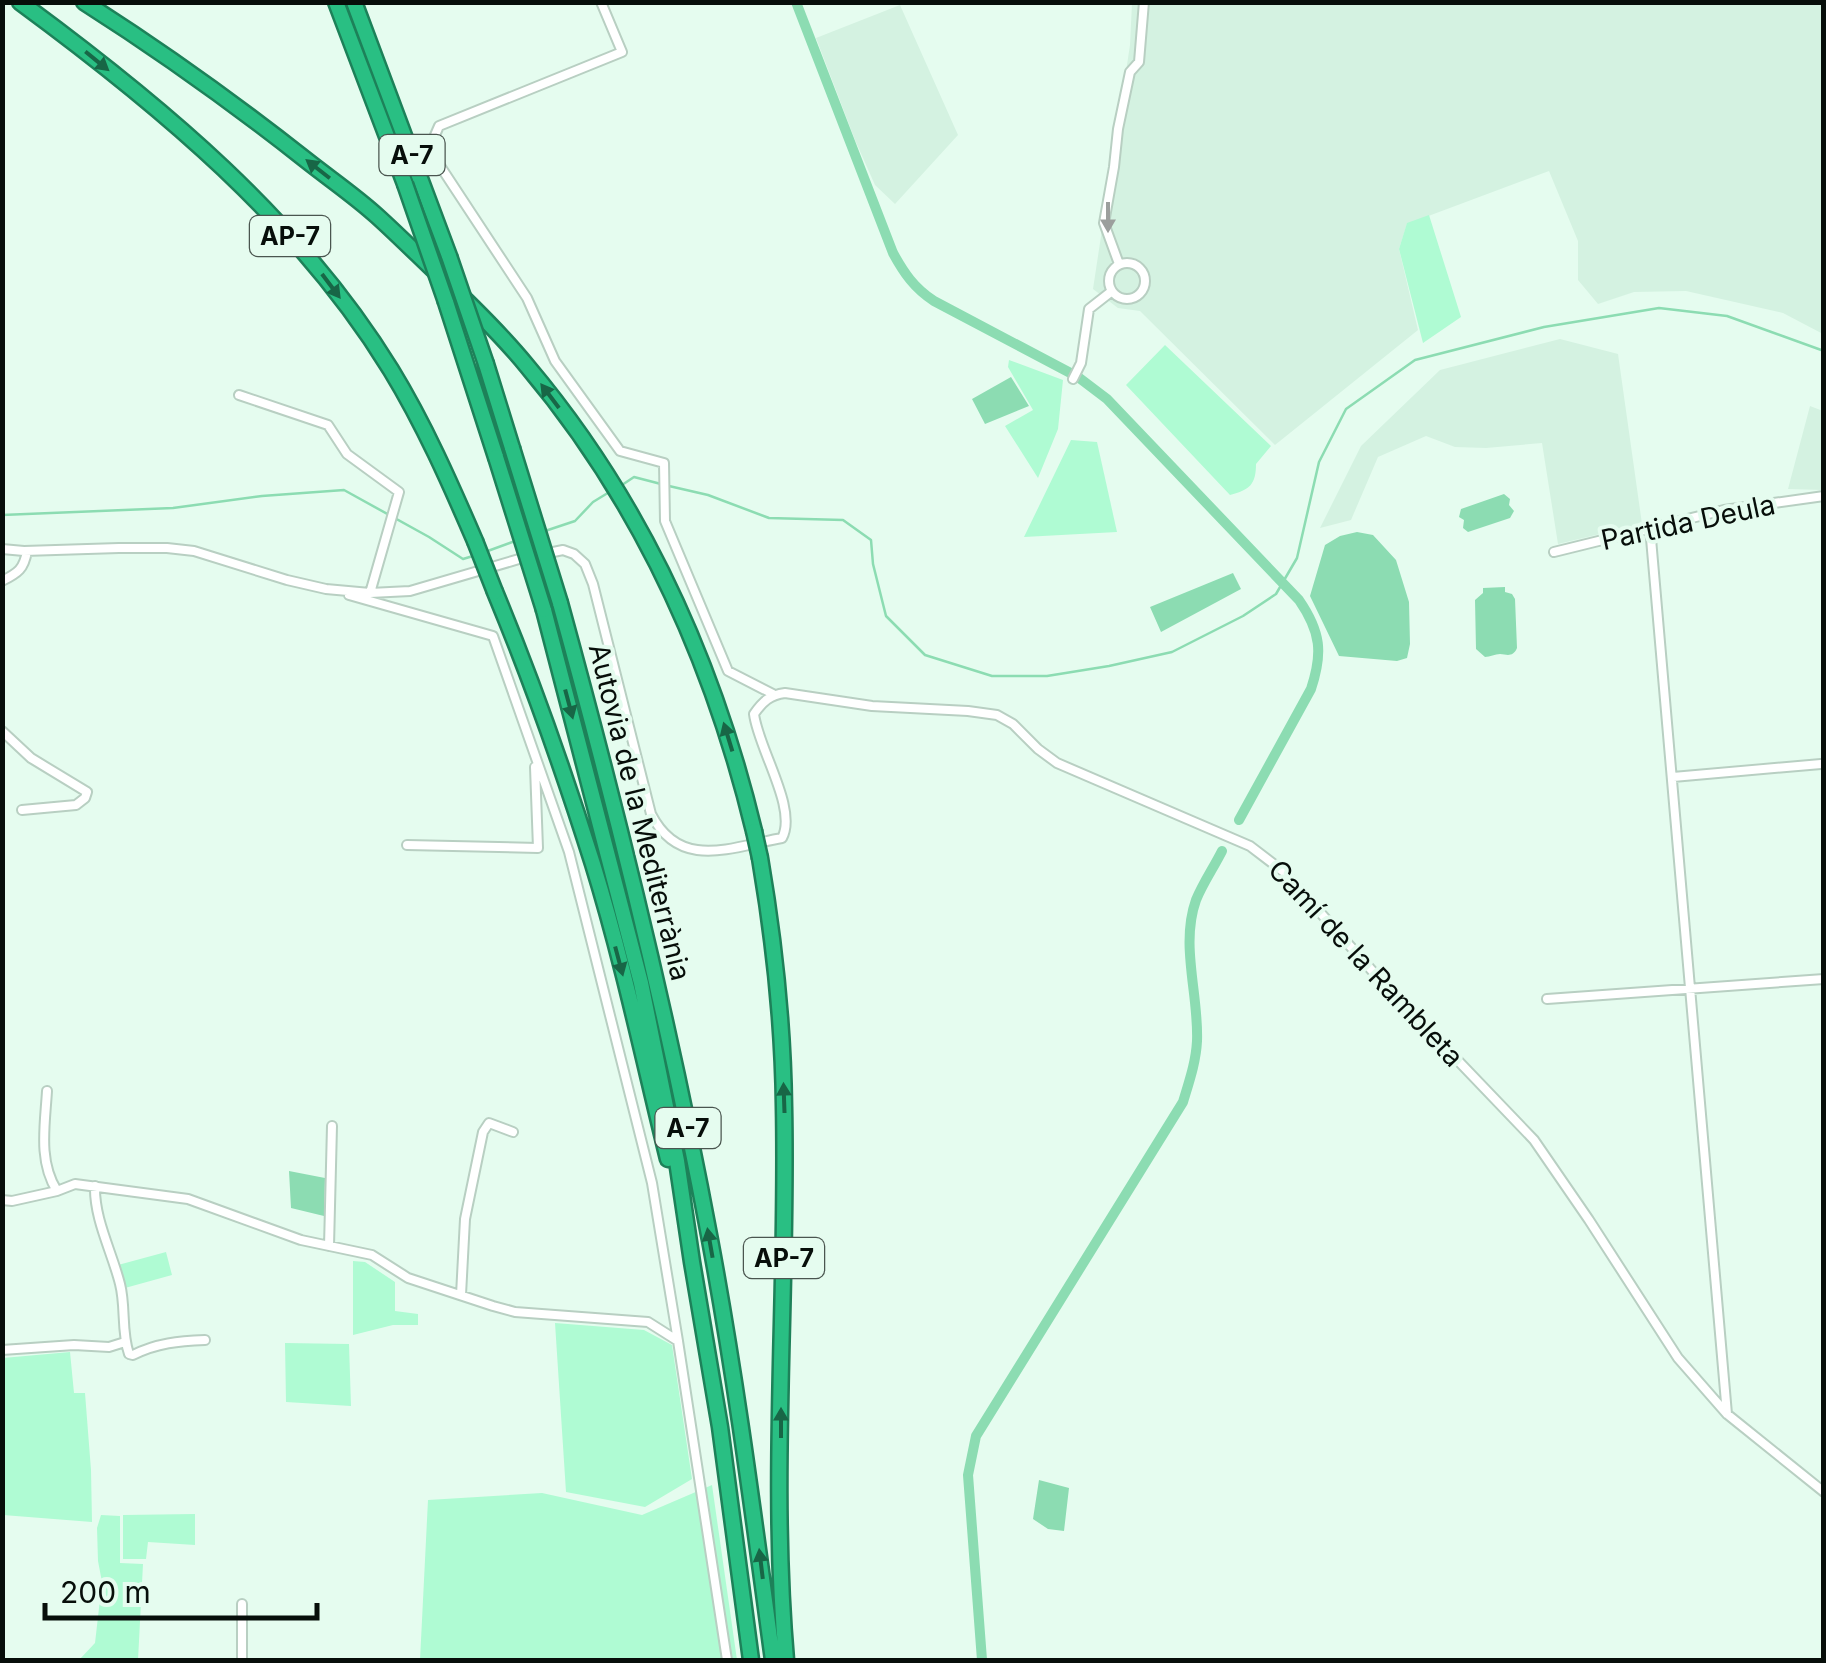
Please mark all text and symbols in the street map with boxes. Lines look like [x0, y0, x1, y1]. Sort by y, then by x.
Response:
one-way arrow [85, 50, 110, 71]
road number: A-7 [380, 135, 444, 175]
one-way arrow [305, 160, 331, 180]
one-way arrow [1100, 202, 1116, 233]
road number: AP-7 [250, 216, 330, 256]
one-way arrow [321, 273, 341, 299]
one-way arrow [541, 383, 561, 409]
street label: Partida Deula [1598, 487, 1778, 557]
street label: Autovia de la Mediterrània [582, 640, 698, 984]
one-way arrow [562, 689, 578, 720]
one-way arrow [720, 721, 735, 752]
street label: Camí de la Rambleta [1261, 852, 1471, 1074]
one-way arrow [612, 946, 628, 977]
one-way arrow [775, 1082, 791, 1114]
road number: A-7 [656, 1108, 720, 1148]
one-way arrow [702, 1227, 718, 1258]
road number: AP-7 [744, 1238, 824, 1278]
one-way arrow [773, 1407, 789, 1439]
one-way arrow [753, 1547, 769, 1579]
scale bar [45, 1558, 318, 1620]
text: 200 m [60, 1574, 151, 1610]

